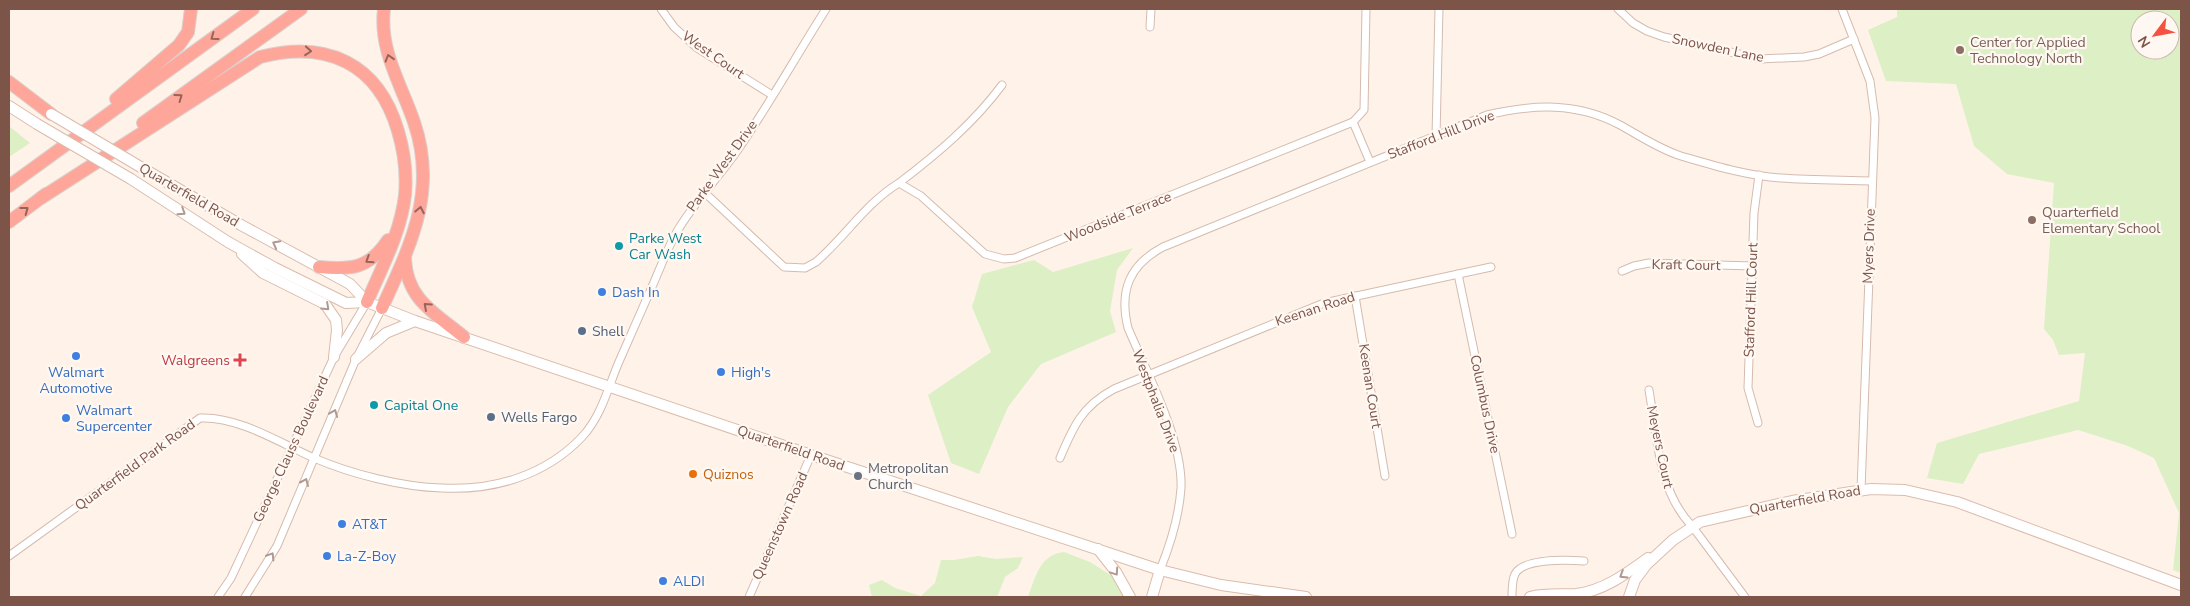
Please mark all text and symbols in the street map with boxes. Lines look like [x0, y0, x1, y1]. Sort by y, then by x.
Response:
north arrow [2130, 10, 2180, 60]
street label: West Court [678, 27, 748, 84]
street label: Snowden Lane [1670, 29, 1766, 67]
one-way arrow [211, 32, 220, 40]
text: N [2134, 32, 2155, 51]
place label: Center for Applied Technology North [1970, 33, 2086, 68]
marker: Center for Applied Technology North [1954, 44, 1966, 56]
one-way arrow [304, 45, 312, 56]
one-way arrow [385, 54, 395, 63]
one-way arrow [174, 94, 183, 103]
street label: Stafford Hill Drive [1385, 106, 1497, 164]
street label: Parke West Drive [682, 116, 762, 216]
street label: Quarterfield Road [135, 159, 243, 231]
street label: Woodside Terrace [1062, 187, 1174, 247]
place label: Quarterfield Elementary School [2042, 203, 2161, 238]
one-way arrow [176, 206, 186, 215]
one-way arrow [414, 206, 425, 215]
one-way arrow [19, 207, 28, 215]
street label: Myers Drive [1858, 208, 1880, 284]
marker: Quarterfield Elementary School [2026, 214, 2038, 226]
place label: Parke West Car Wash [629, 229, 702, 264]
one-way arrow [272, 240, 281, 250]
marker: Parke West Car Wash [613, 240, 625, 252]
street label: Stafford Hill Court [1740, 242, 1763, 358]
one-way arrow [365, 254, 374, 264]
street label: Kraft Court [1651, 255, 1721, 275]
place label: Dash In [612, 283, 660, 302]
marker: Dash In [596, 286, 608, 298]
street label: Keenan Road [1273, 287, 1357, 331]
one-way arrow [320, 301, 329, 310]
one-way arrow [423, 303, 432, 312]
place label: Shell [592, 322, 625, 341]
marker: Shell [576, 325, 588, 337]
street label: Keenan Court [1354, 342, 1386, 430]
street label: Westphalia Drive [1128, 347, 1184, 455]
marker: Walmart Automotive [70, 350, 82, 362]
place label: Walgreens [161, 351, 230, 370]
street label: Columbus Drive [1465, 353, 1505, 455]
marker: Walgreens [234, 354, 246, 366]
place label: Walmart Automotive [39, 363, 113, 398]
place label: High's [731, 363, 771, 382]
marker: High's [715, 366, 727, 378]
street label: George Clauss Boulevard [249, 373, 333, 525]
place label: Capital One [384, 396, 458, 415]
marker: Capital One [368, 399, 380, 411]
place label: Walmart Supercenter [76, 401, 152, 436]
street label: Meyers Court [1642, 404, 1678, 490]
place label: Wells Fargo [501, 408, 578, 427]
one-way arrow [328, 409, 338, 418]
marker: Wells Fargo [485, 411, 497, 423]
marker: Walmart Supercenter [60, 412, 72, 424]
street label: Quarterfield Park Road [71, 415, 199, 515]
street label: Quarterfield Road [735, 421, 847, 475]
place label: Metropolitan Church [868, 459, 949, 494]
place label: Quiznos [703, 465, 754, 484]
marker: Quiznos [687, 468, 699, 480]
street label: Queenstown Road [748, 469, 812, 583]
marker: Metropolitan Church [852, 470, 864, 482]
one-way arrow [299, 478, 310, 487]
street label: Quarterfield Road [1748, 481, 1862, 519]
place label: AT&T [352, 515, 387, 534]
marker: AT&T [336, 518, 348, 530]
place label: La-Z-Boy [337, 547, 397, 566]
marker: La-Z-Boy [321, 550, 333, 562]
one-way arrow [265, 552, 274, 562]
one-way arrow [1109, 566, 1118, 576]
one-way arrow [1619, 569, 1628, 579]
place label: ALDI [673, 572, 705, 591]
marker: ALDI [657, 575, 669, 587]

